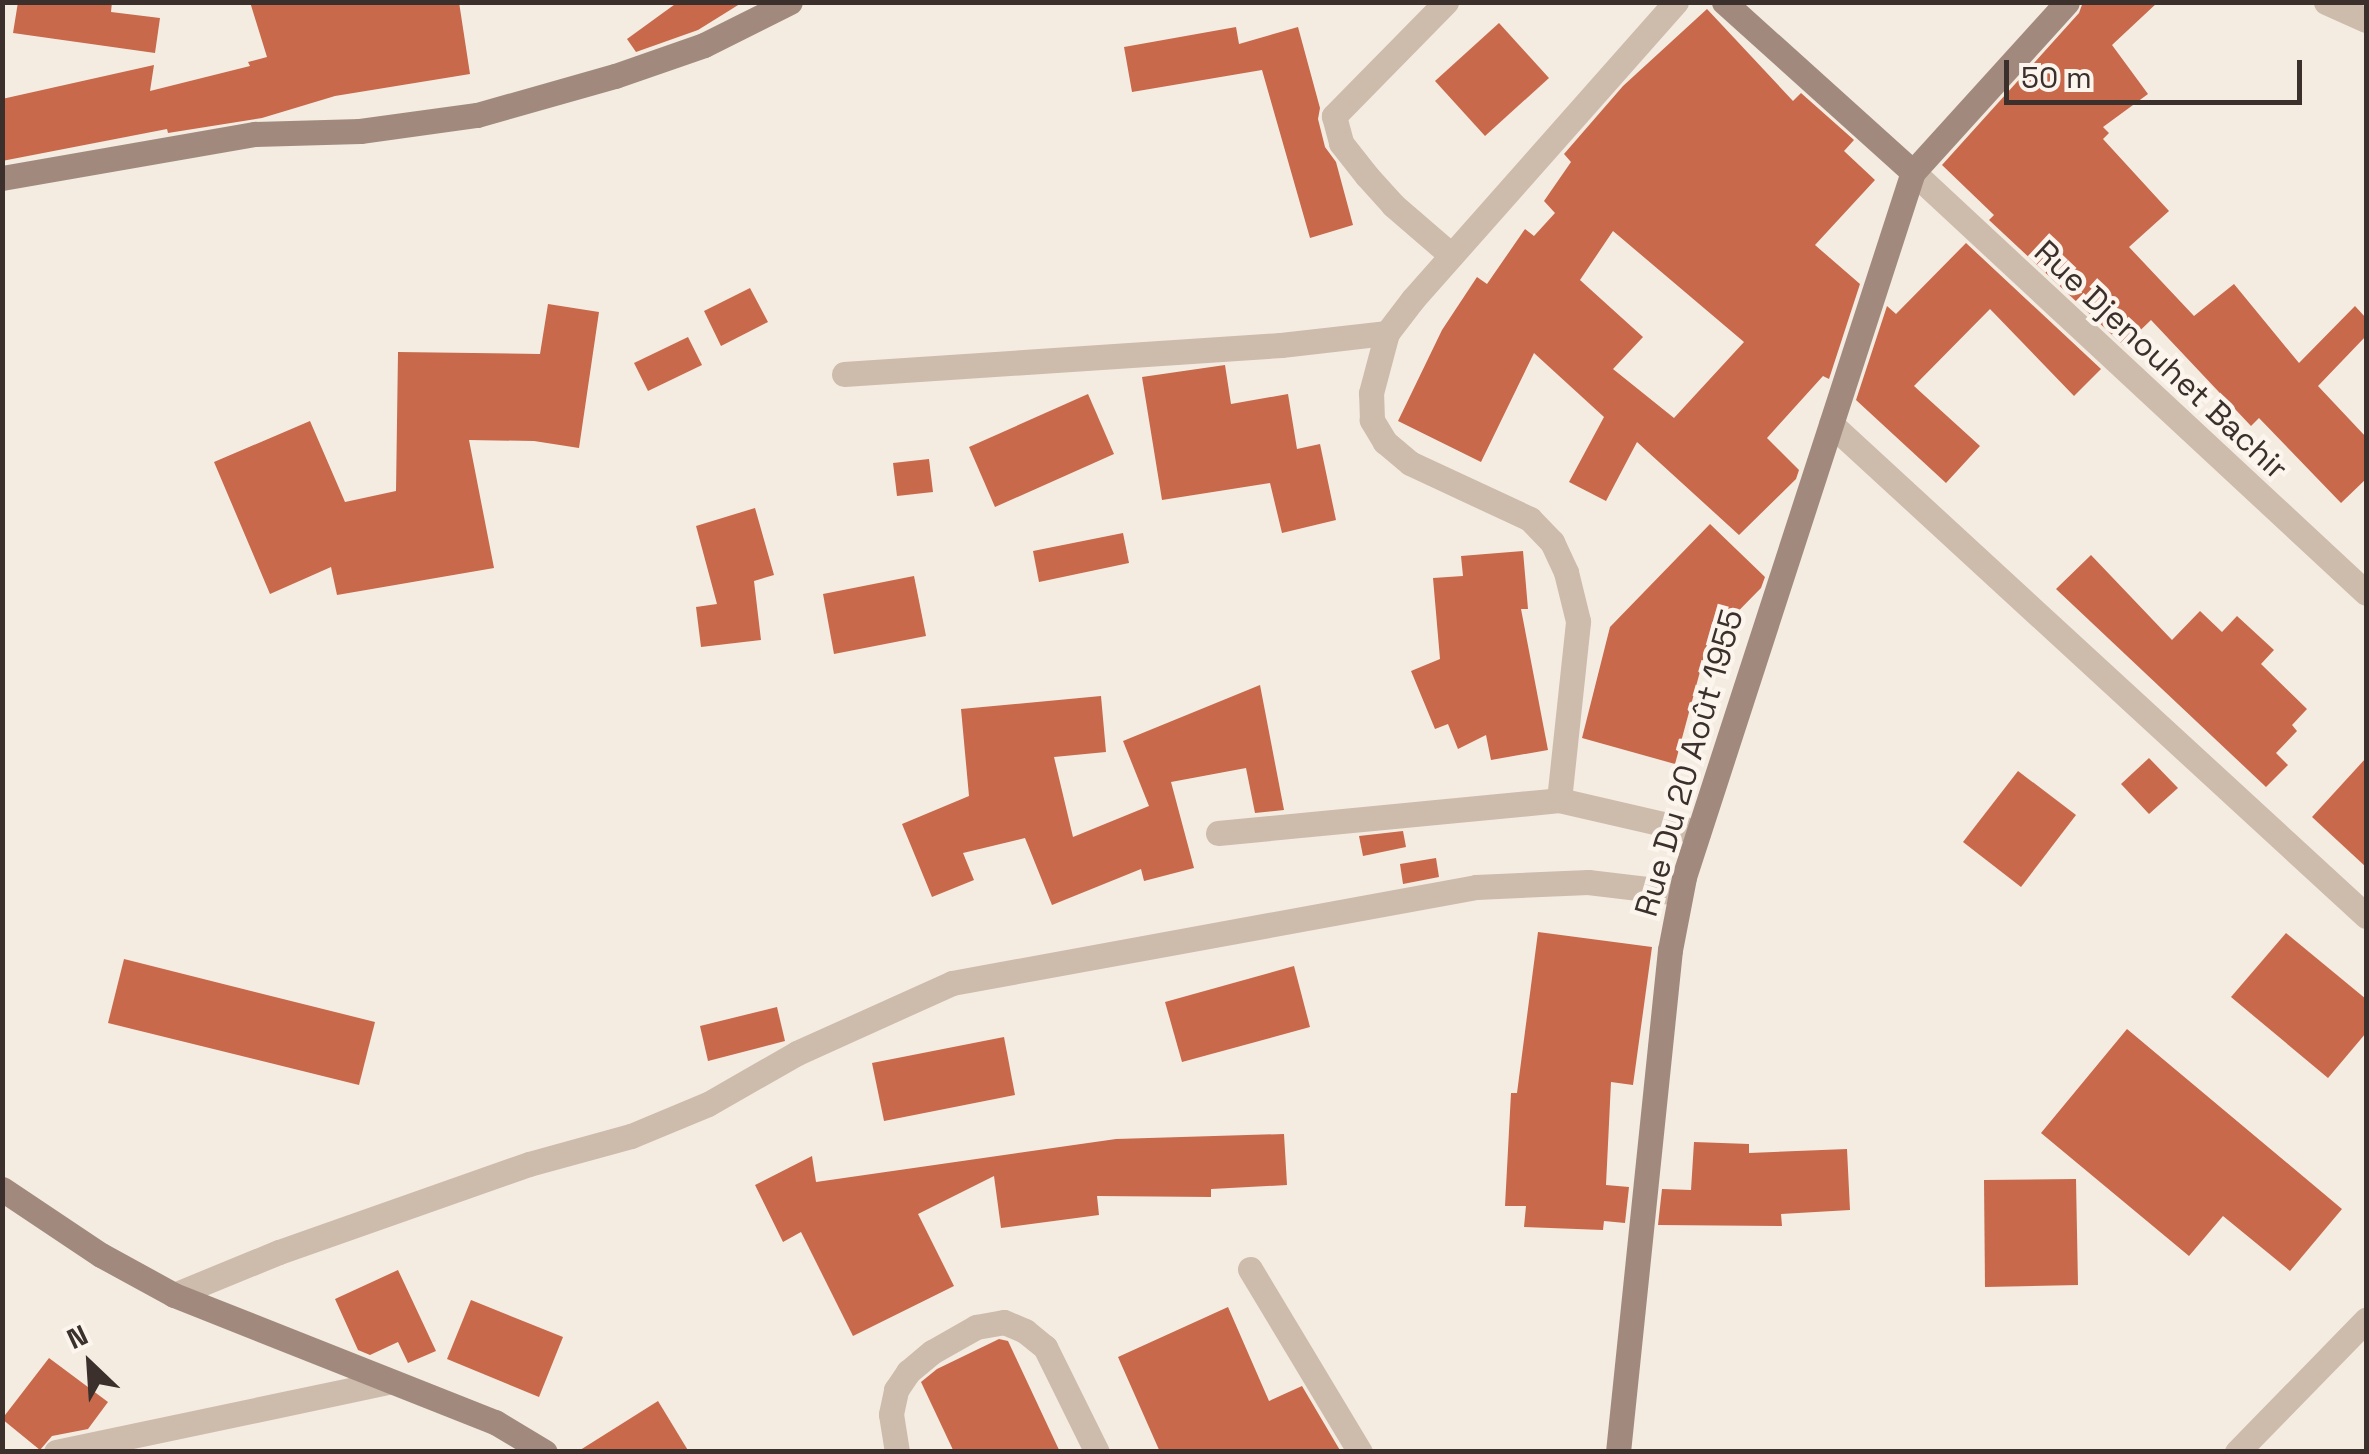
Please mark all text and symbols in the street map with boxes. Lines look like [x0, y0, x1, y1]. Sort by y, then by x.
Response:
scale bar [2009, 40, 2306, 102]
text: 50 m [2021, 58, 2092, 97]
street label: Rue Djenouhet Bachir [2026, 233, 2296, 487]
street label: Rue Du 20 Août 1955 [1627, 605, 1751, 921]
north arrow [40, 1314, 140, 1414]
text: N [61, 1317, 93, 1357]

